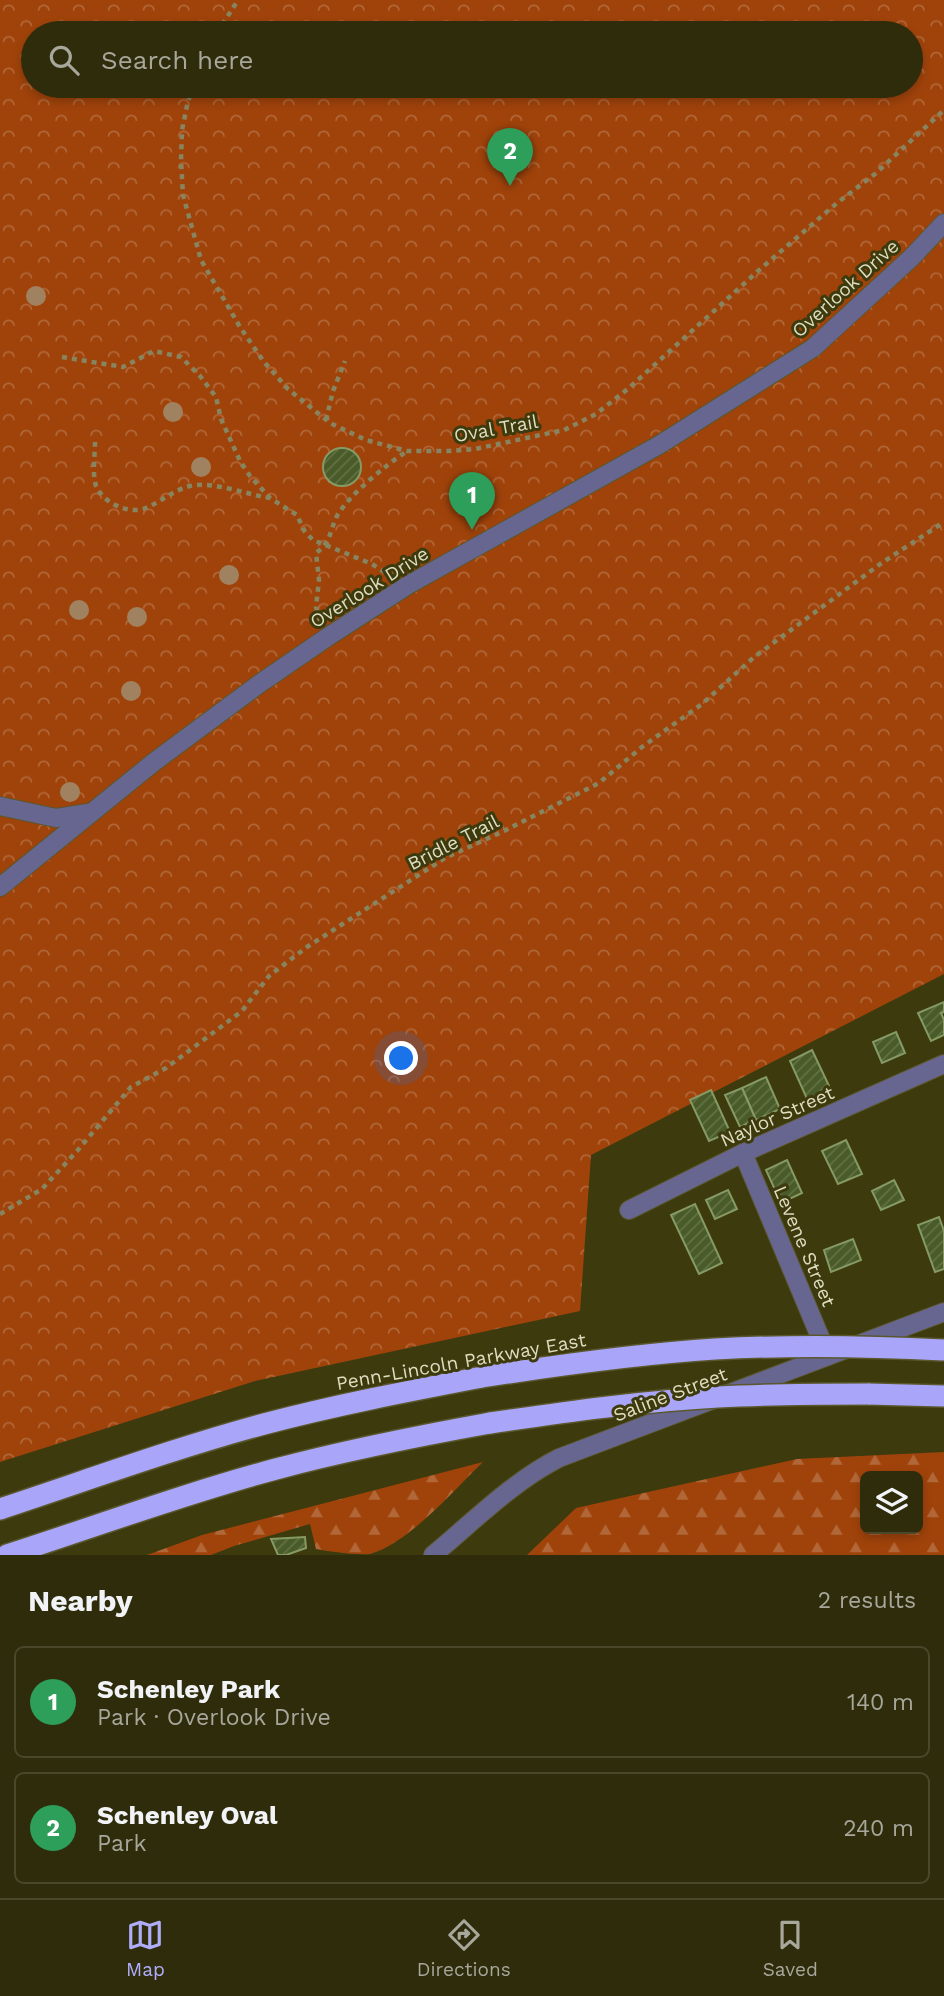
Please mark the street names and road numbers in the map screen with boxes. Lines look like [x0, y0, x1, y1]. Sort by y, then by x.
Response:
street label: Overlook Drive [787, 234, 903, 342]
street label: Oval Trail [452, 410, 540, 447]
street label: Overlook Drive [306, 542, 433, 633]
street label: Bridle Trail [404, 810, 503, 875]
street label: Naylor Street [717, 1081, 838, 1152]
street label: Levene Street [769, 1182, 840, 1310]
street label: Penn-Lincoln Parkway East [334, 1328, 588, 1395]
street label: Saline Street [610, 1362, 730, 1427]

